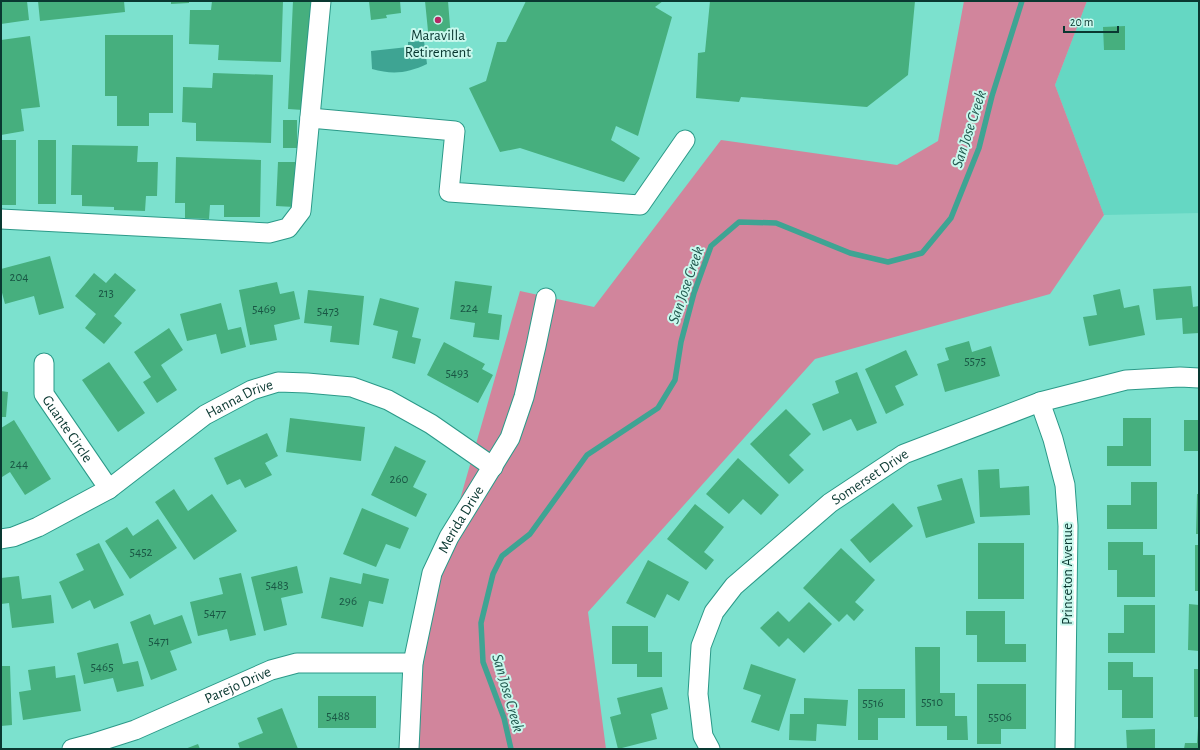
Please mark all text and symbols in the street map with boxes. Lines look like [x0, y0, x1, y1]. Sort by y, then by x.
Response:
scale bar [1064, 8, 1118, 34]
marker: Maravilla Retirement [433, 15, 443, 25]
text: 20 m [1070, 16, 1093, 28]
place label: Maravilla Retirement [405, 28, 471, 60]
water label: San Jose Creek [949, 88, 989, 170]
water label: San Jose Creek [665, 244, 707, 326]
house number: 204 [9, 271, 29, 284]
house number: 213 [98, 287, 114, 300]
house number: 224 [460, 302, 478, 315]
house number: 5469 [252, 303, 276, 316]
house number: 5473 [317, 305, 339, 318]
house number: 5575 [964, 355, 986, 368]
house number: 5493 [445, 367, 469, 380]
street label: Hanna Drive [203, 377, 275, 421]
street label: Guante Circle [40, 392, 96, 465]
street label: Somerset Drive [829, 446, 911, 507]
house number: 244 [10, 458, 28, 471]
house number: 260 [390, 473, 409, 486]
street label: Merida Drive [435, 483, 486, 555]
street label: Princeton Avenue [1060, 523, 1075, 625]
house number: 5452 [129, 546, 153, 559]
house number: 5483 [265, 579, 289, 592]
house number: 296 [339, 595, 357, 608]
house number: 5477 [204, 607, 227, 620]
house number: 5471 [148, 635, 170, 648]
water label: San Jose Creek [489, 652, 527, 734]
house number: 5465 [90, 661, 114, 674]
street label: Parejo Drive [202, 663, 273, 706]
house number: 5510 [921, 696, 943, 709]
house number: 5516 [862, 697, 884, 710]
house number: 5488 [326, 710, 350, 723]
house number: 5506 [988, 711, 1012, 724]

